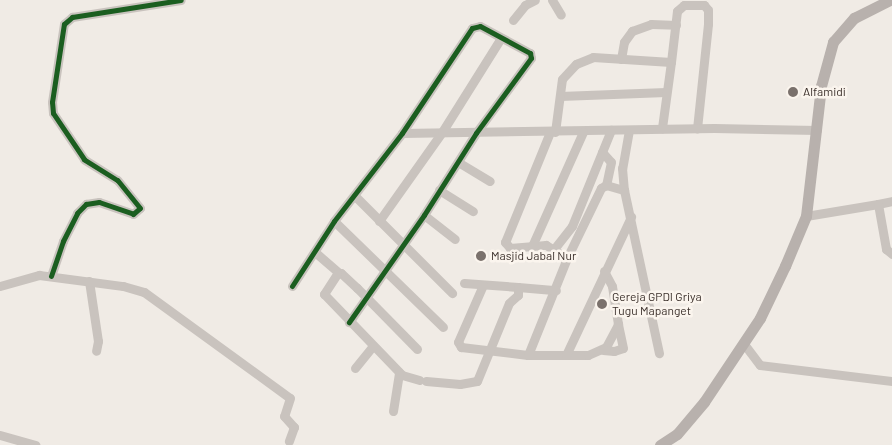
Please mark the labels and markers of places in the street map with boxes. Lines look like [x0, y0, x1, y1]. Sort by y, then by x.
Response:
place label: Alfamidi [803, 85, 846, 99]
marker: Alfamidi [787, 86, 799, 98]
place label: Masjid Jabal Nur [491, 249, 576, 263]
marker: Masjid Jabal Nur [475, 250, 487, 262]
place label: Gereja GPDI Griya Tugu Mapanget [612, 290, 702, 318]
marker: Gereja GPDI Griya Tugu Mapanget [596, 298, 608, 310]

